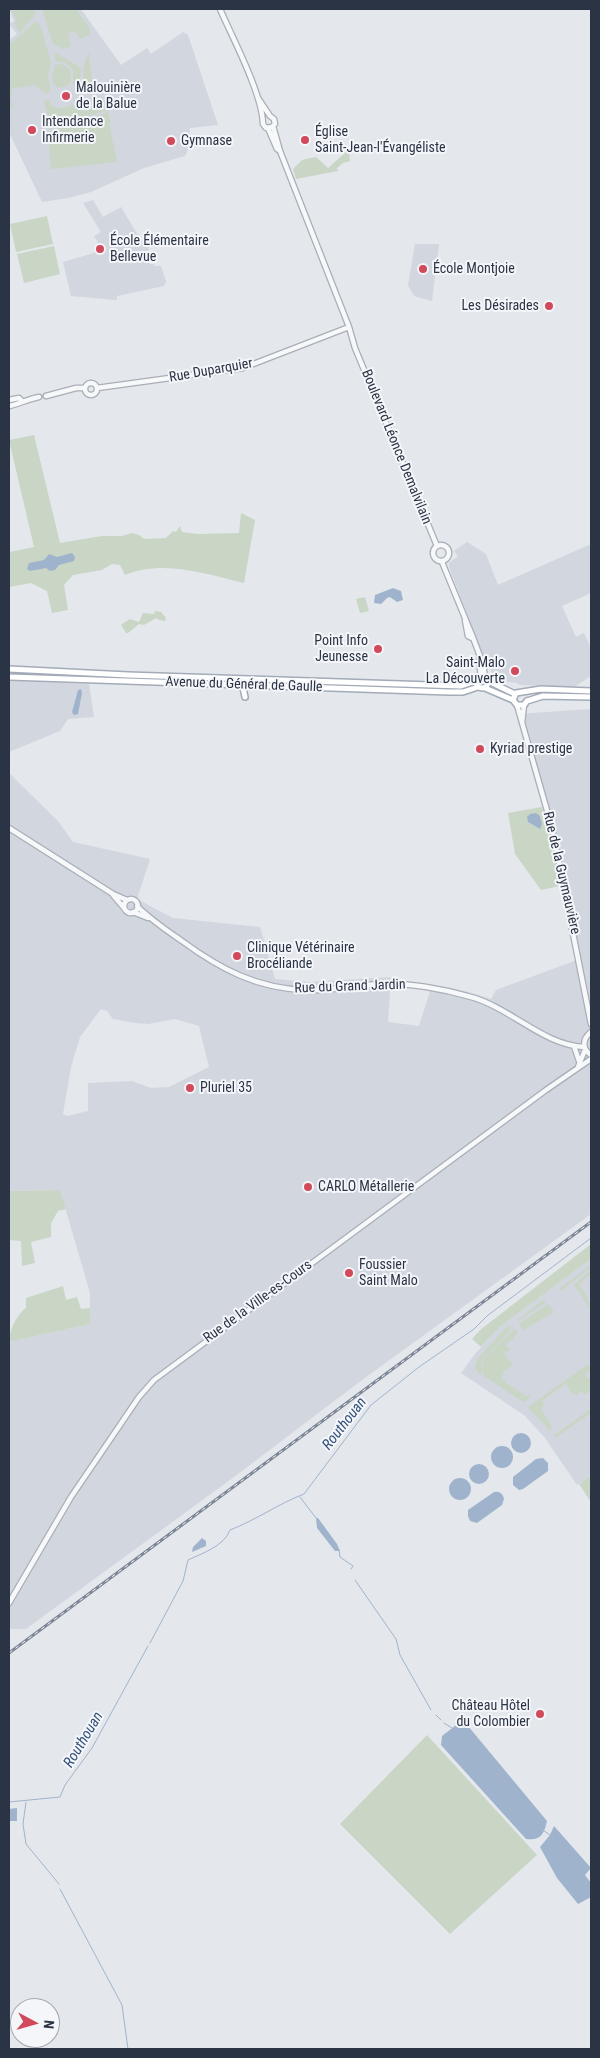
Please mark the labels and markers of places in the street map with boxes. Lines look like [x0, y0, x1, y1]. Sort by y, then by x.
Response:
place label: Malouinière de la Balue [76, 80, 141, 112]
marker: Malouinière de la Balue [60, 90, 72, 102]
place label: Intendance Infirmerie [42, 114, 103, 146]
marker: Intendance Infirmerie [26, 124, 38, 136]
place label: Église Saint-Jean-l'Évangéliste [315, 124, 446, 156]
place label: Gymnase [181, 133, 232, 149]
marker: Église Saint-Jean-l'Évangéliste [299, 134, 311, 146]
marker: Gymnase [165, 135, 177, 147]
place label: École Élémentaire Bellevue [110, 233, 209, 266]
marker: École Élémentaire Bellevue [94, 243, 106, 255]
place label: École Montjoie [433, 261, 515, 277]
marker: École Montjoie [417, 263, 429, 275]
place label: Les Désirades [461, 298, 539, 314]
marker: Les Désirades [543, 300, 555, 312]
place label: Point Info Jeunesse [314, 633, 368, 666]
marker: Point Info Jeunesse [372, 643, 384, 655]
place label: Saint-Malo La Découverte [426, 655, 505, 688]
marker: Saint-Malo La Découverte [509, 665, 521, 677]
place label: Kyriad prestige [490, 741, 572, 757]
marker: Kyriad prestige [474, 743, 486, 755]
place label: Clinique Vétérinaire Brocéliande [247, 940, 355, 972]
marker: Clinique Vétérinaire Brocéliande [231, 950, 243, 962]
place label: Pluriel 35 [200, 1080, 252, 1096]
marker: Pluriel 35 [184, 1082, 196, 1094]
place label: CARLO Métallerie [318, 1179, 414, 1195]
marker: CARLO Métallerie [302, 1181, 314, 1193]
place label: Foussier Saint Malo [359, 1257, 418, 1290]
marker: Foussier Saint Malo [343, 1267, 355, 1279]
place label: Château Hôtel du Colombier [452, 1698, 530, 1730]
marker: Château Hôtel du Colombier [534, 1708, 546, 1720]

